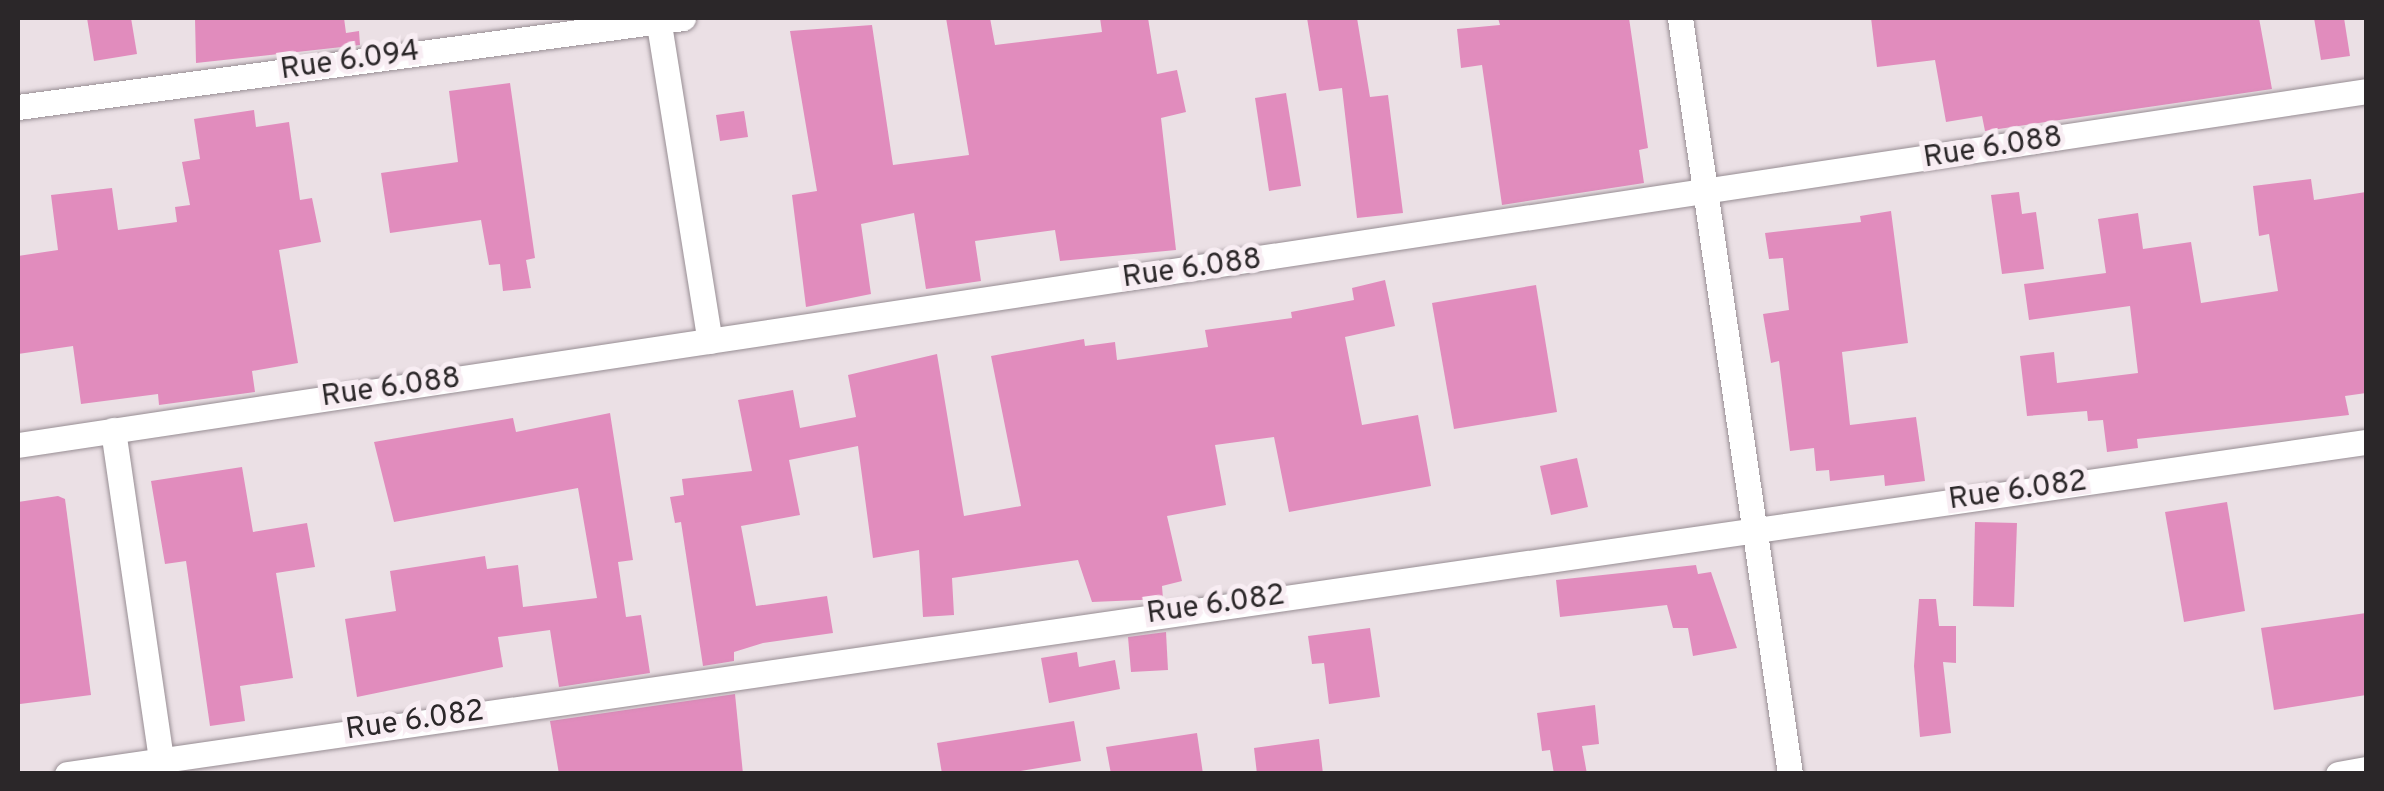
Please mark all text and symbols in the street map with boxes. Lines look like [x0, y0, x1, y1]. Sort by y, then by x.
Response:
street label: Rue 6.094 [278, 34, 422, 90]
street label: Rue 6.088 [1921, 120, 2065, 178]
street label: Rue 6.088 [1120, 242, 1264, 298]
street label: Rue 6.088 [319, 361, 463, 417]
street label: Rue 6.082 [1946, 464, 2090, 520]
street label: Rue 6.082 [1144, 578, 1288, 634]
street label: Rue 6.082 [343, 694, 487, 750]

